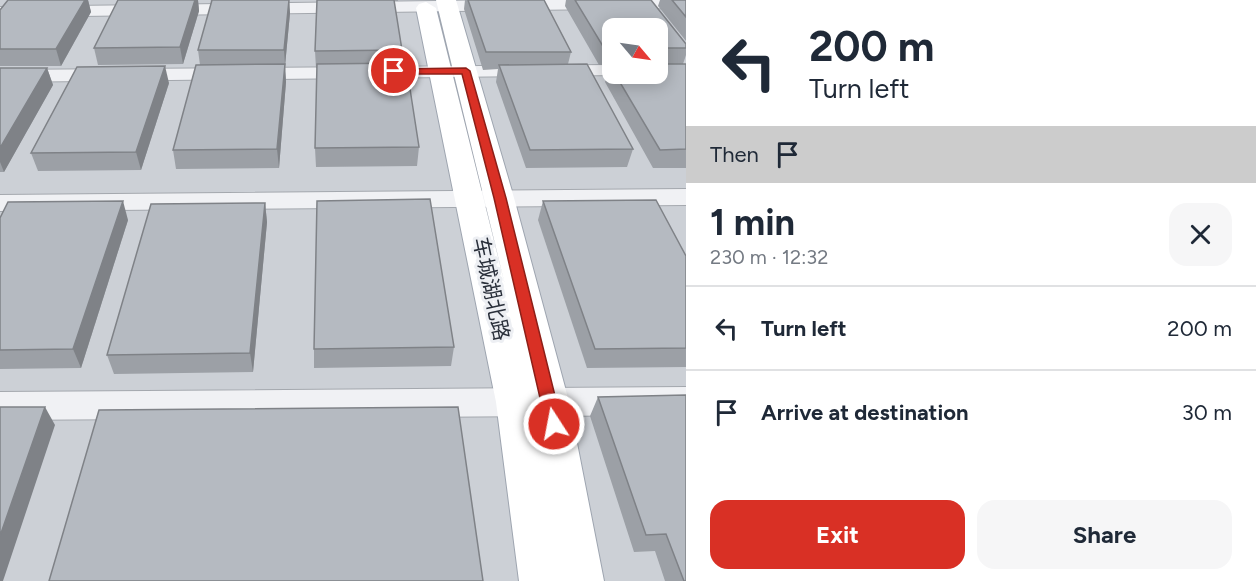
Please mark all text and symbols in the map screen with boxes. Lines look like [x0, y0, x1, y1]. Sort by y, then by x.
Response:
north arrow [602, 18, 668, 84]
map controls [602, 18, 668, 84]
text: 200 m [809, 21, 934, 72]
icon: left [710, 24, 788, 102]
pin [368, 45, 419, 96]
icon: arrive [377, 54, 410, 87]
text: Turn left [809, 72, 909, 105]
icon: arrive [771, 138, 804, 171]
text: Then [710, 141, 759, 168]
text: 1 min [710, 201, 795, 244]
button: close [1169, 203, 1232, 266]
street label: 车城湖北路 [468, 235, 515, 343]
text: 230 m · 12:32 [710, 245, 828, 269]
icon: left [710, 312, 743, 345]
text: Turn left [761, 315, 847, 342]
text: 200 m [1167, 315, 1232, 342]
position arrow [522, 392, 586, 456]
icon: arrive [710, 396, 743, 429]
text: Arrive at destination [761, 399, 969, 426]
text: 30 m [1182, 399, 1232, 426]
button: Exit [710, 500, 965, 569]
button: Share [977, 500, 1232, 569]

